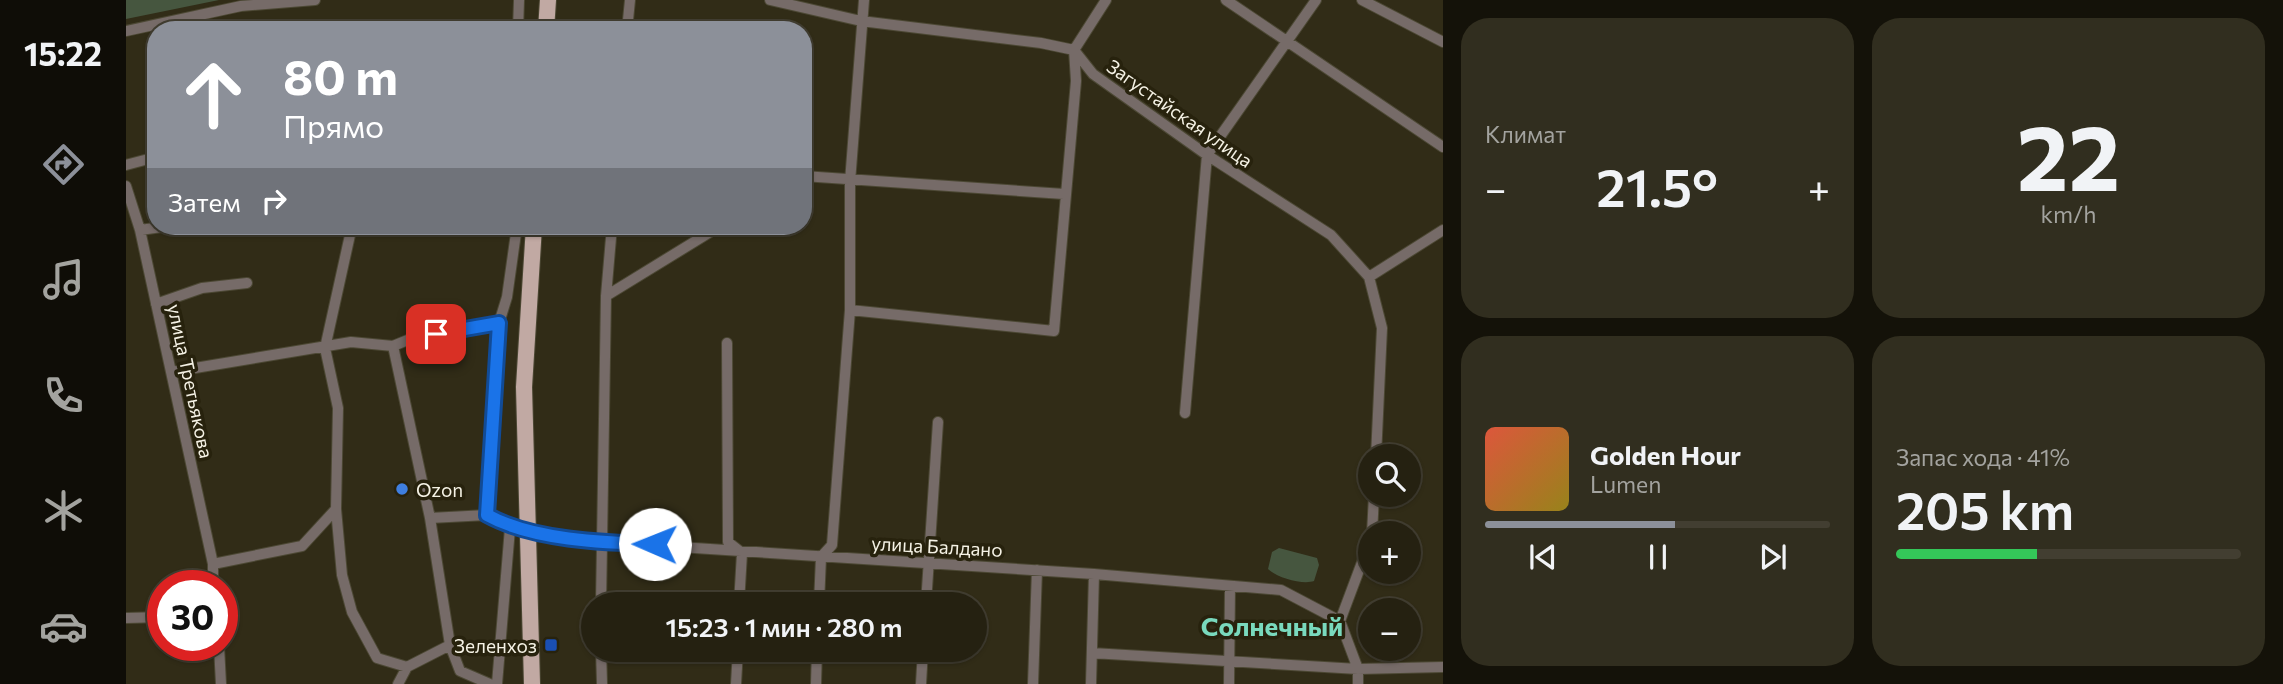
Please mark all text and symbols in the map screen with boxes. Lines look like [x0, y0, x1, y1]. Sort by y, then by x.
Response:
text: 15:22 [24, 33, 102, 73]
text: 80 m [283, 45, 398, 105]
icon: ahead [168, 49, 259, 140]
street label: Загустайская улица [1103, 54, 1257, 172]
text: 22 [2017, 98, 2120, 210]
text: Прямо [283, 105, 384, 145]
text: Климат [1485, 120, 1566, 148]
icon: directions [39, 140, 88, 189]
text: 21.5° [1596, 154, 1718, 218]
text: − [1485, 164, 1507, 211]
text: + [1808, 164, 1830, 211]
icon: right [255, 182, 293, 220]
text: Затем [168, 186, 241, 217]
text: km/h [2041, 200, 2096, 228]
icon: music [39, 255, 88, 304]
street label: улица Третьякова [163, 302, 219, 460]
pin [406, 304, 466, 364]
icon: arrive [417, 315, 455, 353]
icon: phone [39, 371, 88, 420]
text: Golden Hour [1590, 439, 1741, 470]
text: Запас хода · 41% [1896, 443, 2070, 471]
map controls [1358, 444, 1421, 661]
button: search [1358, 444, 1421, 507]
text: Lumen [1590, 470, 1661, 498]
text: 205 km [1896, 477, 2074, 541]
place label: Ozon [416, 478, 463, 501]
marker: Ozon [394, 481, 410, 497]
icon: climate [39, 486, 88, 535]
position arrow [618, 507, 692, 581]
button: + [1358, 521, 1421, 584]
street label: улица Балдано [871, 531, 1003, 561]
icon: previous [1524, 538, 1562, 576]
icon: pause [1639, 538, 1677, 576]
icon: next [1754, 538, 1792, 576]
speed limit sign: 30 [147, 570, 238, 661]
button: − [1358, 598, 1421, 661]
icon: car [39, 602, 88, 651]
district label: Солнечный [1201, 610, 1343, 641]
text: 15:23 · 1 мин · 280 m [665, 611, 903, 642]
place label: Зеленхоз [454, 634, 537, 657]
marker: Зеленхоз [543, 637, 559, 653]

